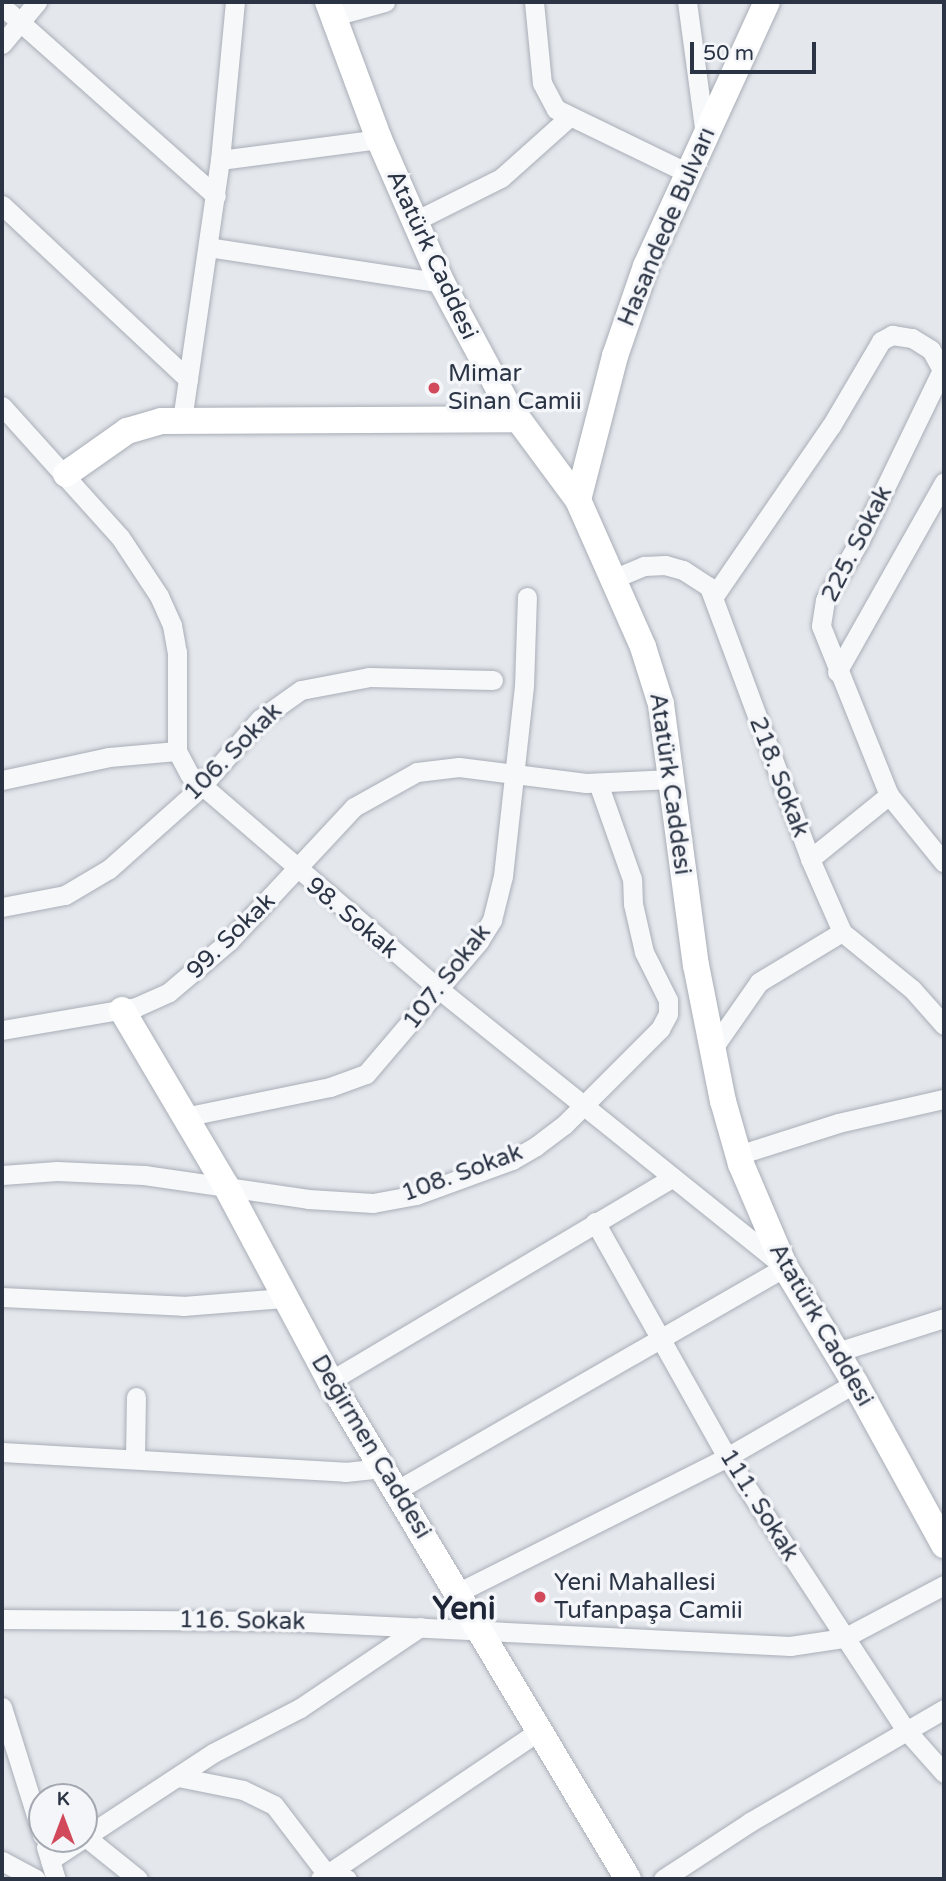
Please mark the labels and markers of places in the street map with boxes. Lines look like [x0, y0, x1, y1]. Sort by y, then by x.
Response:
place label: Mimar Sinan Camii [448, 360, 582, 416]
marker: Mimar Sinan Camii [426, 380, 442, 396]
place label: Yeni Mahallesi Tufanpaşa Camii [554, 1569, 743, 1625]
marker: Yeni Mahallesi Tufanpaşa Camii [532, 1589, 548, 1605]

